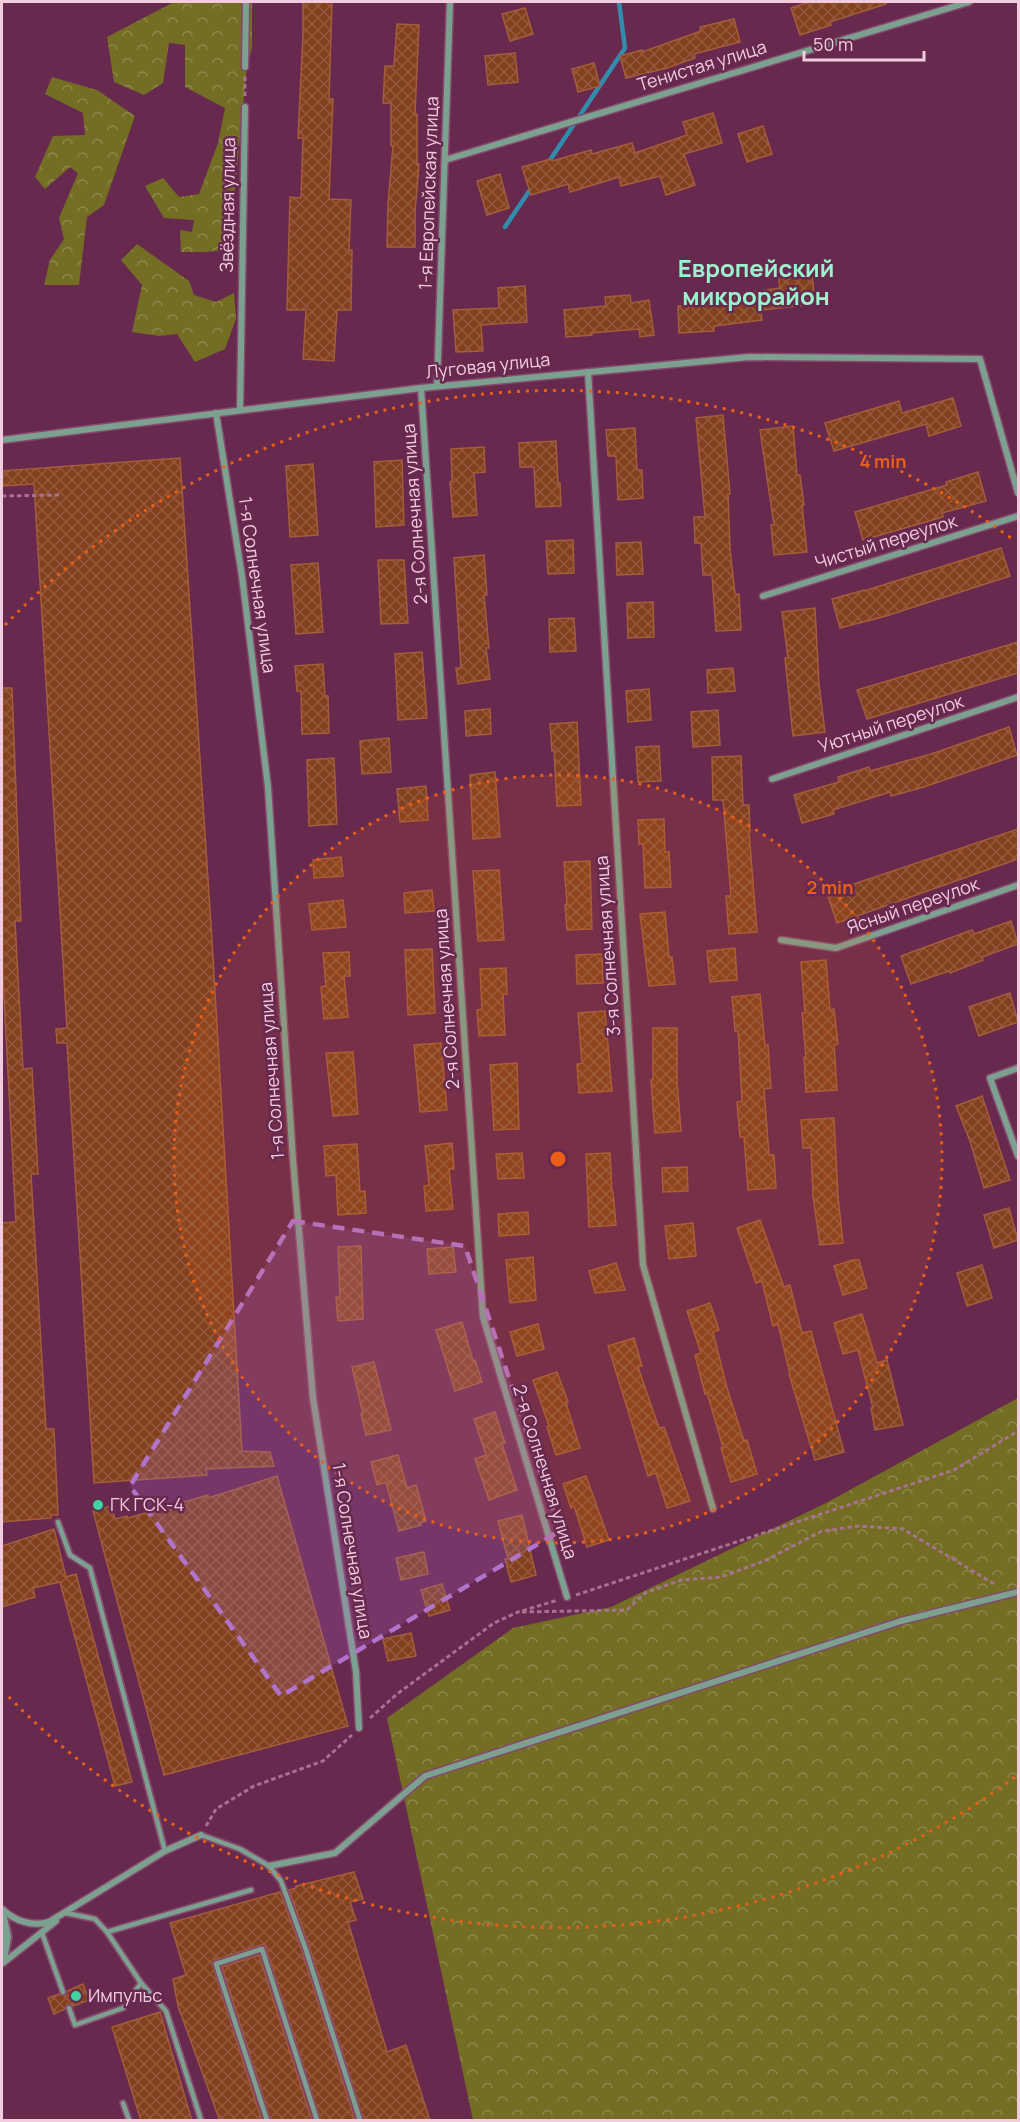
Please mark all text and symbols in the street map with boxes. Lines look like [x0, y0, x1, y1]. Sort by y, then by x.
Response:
scale bar [804, 24, 924, 62]
text: 50 m [813, 32, 853, 56]
street label: Тенистая улица [634, 34, 769, 96]
street label: 1-я Европейская улица [413, 96, 443, 290]
street label: Звёздная улица [214, 137, 240, 273]
district label: Европейский микрорайон [678, 251, 834, 312]
street label: Луговая улица [424, 347, 551, 383]
street label: 2-я Солнечная улица [396, 423, 432, 605]
text: 4 min [859, 449, 907, 473]
street label: 1-я Солнечная улица [234, 495, 282, 675]
street label: Чистый переулок [812, 508, 961, 574]
street label: Уютный переулок [815, 688, 967, 758]
street label: 3-я Солнечная улица [589, 855, 625, 1037]
street label: Ясный переулок [843, 871, 983, 939]
text: 2 min [807, 875, 853, 899]
street label: 2-я Солнечная улица [428, 908, 464, 1090]
street label: 1-я Солнечная улица [253, 981, 289, 1161]
centre of rings [548, 1149, 568, 1169]
street label: 2-я Солнечная улица [508, 1382, 584, 1562]
street label: 1-я Солнечная улица [327, 1461, 379, 1641]
place label: ГК ГСК-4 [110, 1492, 184, 1516]
marker: ГК ГСК-4 [91, 1498, 105, 1512]
place label: Импульс [88, 1983, 162, 2007]
marker: Импульс [69, 1989, 83, 2003]

